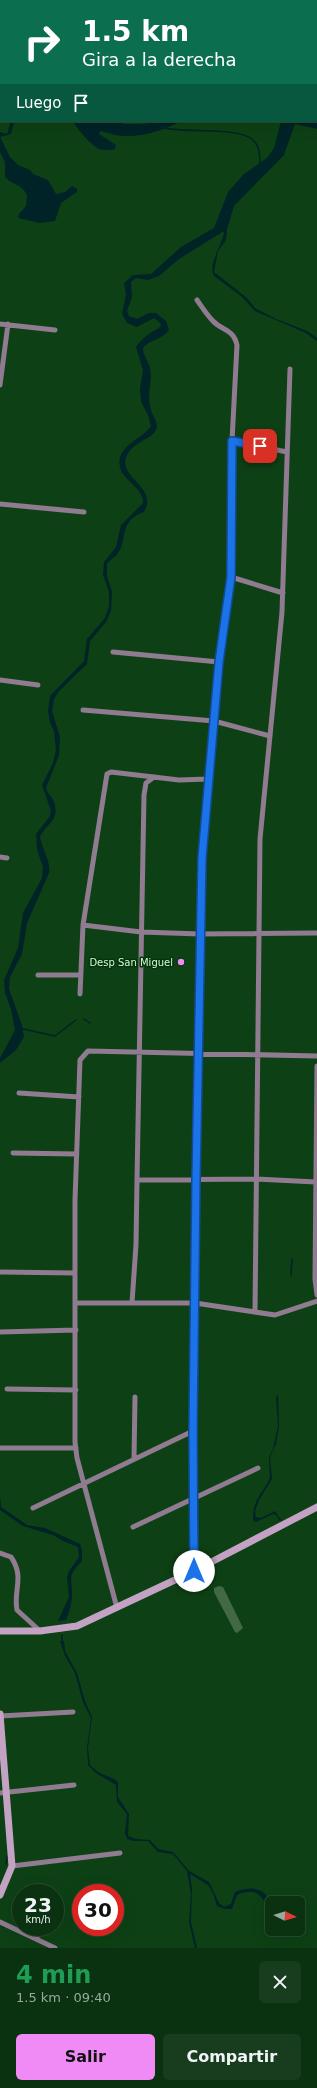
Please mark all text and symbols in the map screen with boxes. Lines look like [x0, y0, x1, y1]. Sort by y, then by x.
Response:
text: 1.5 km [82, 15, 189, 48]
icon: right [16, 16, 68, 68]
text: Gira a la derecha [82, 49, 237, 70]
icon: arrive [70, 92, 92, 114]
text: Luego [16, 94, 62, 112]
pin [243, 429, 277, 463]
icon: arrive [249, 435, 271, 457]
place label: Desp San Miguel [89, 957, 173, 968]
marker: Desp San Miguel [176, 957, 186, 967]
position arrow [173, 1550, 215, 1592]
speed limit sign: 30 [72, 1884, 124, 1936]
text: 23 [24, 1893, 52, 1917]
north arrow [265, 1896, 305, 1936]
map controls [265, 1896, 305, 1936]
text: km/h [25, 1914, 51, 1925]
text: 4 min [16, 1961, 91, 1989]
button: close [259, 1961, 301, 2003]
text: 1.5 km · 09:40 [16, 1990, 111, 2005]
button: Salir [16, 2034, 155, 2080]
button: Compartir [163, 2034, 301, 2080]

